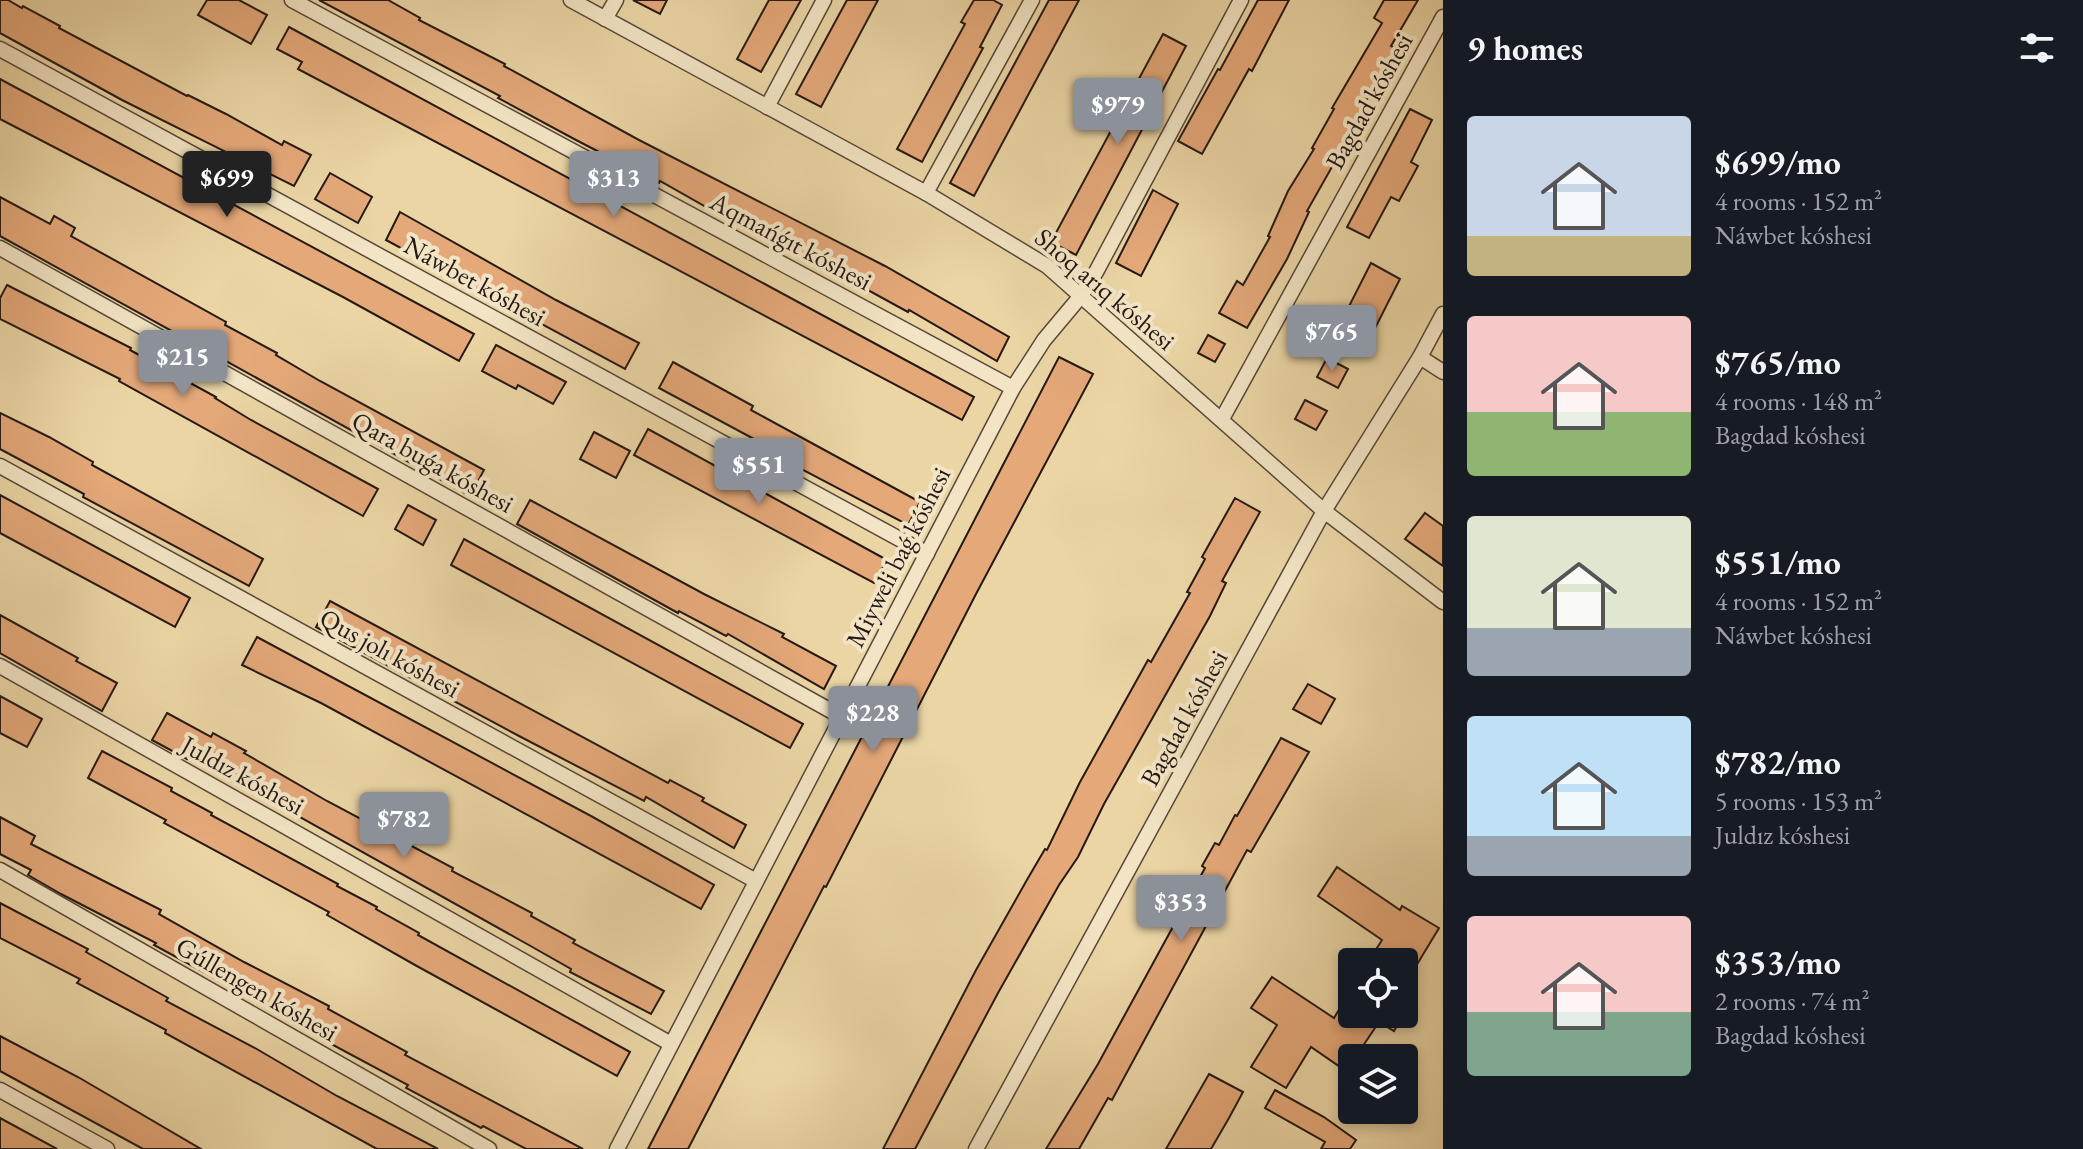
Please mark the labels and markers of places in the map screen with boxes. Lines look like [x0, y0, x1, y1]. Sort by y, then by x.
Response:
pin: $979 [1071, 78, 1165, 146]
pin: $699 [180, 151, 274, 219]
pin: $313 [567, 151, 661, 219]
pin: $765 [1285, 305, 1379, 373]
pin: $215 [136, 330, 230, 398]
pin: $551 [712, 438, 806, 506]
pin: $228 [826, 686, 920, 754]
pin: $782 [357, 792, 451, 860]
pin: $353 [1134, 875, 1228, 943]

